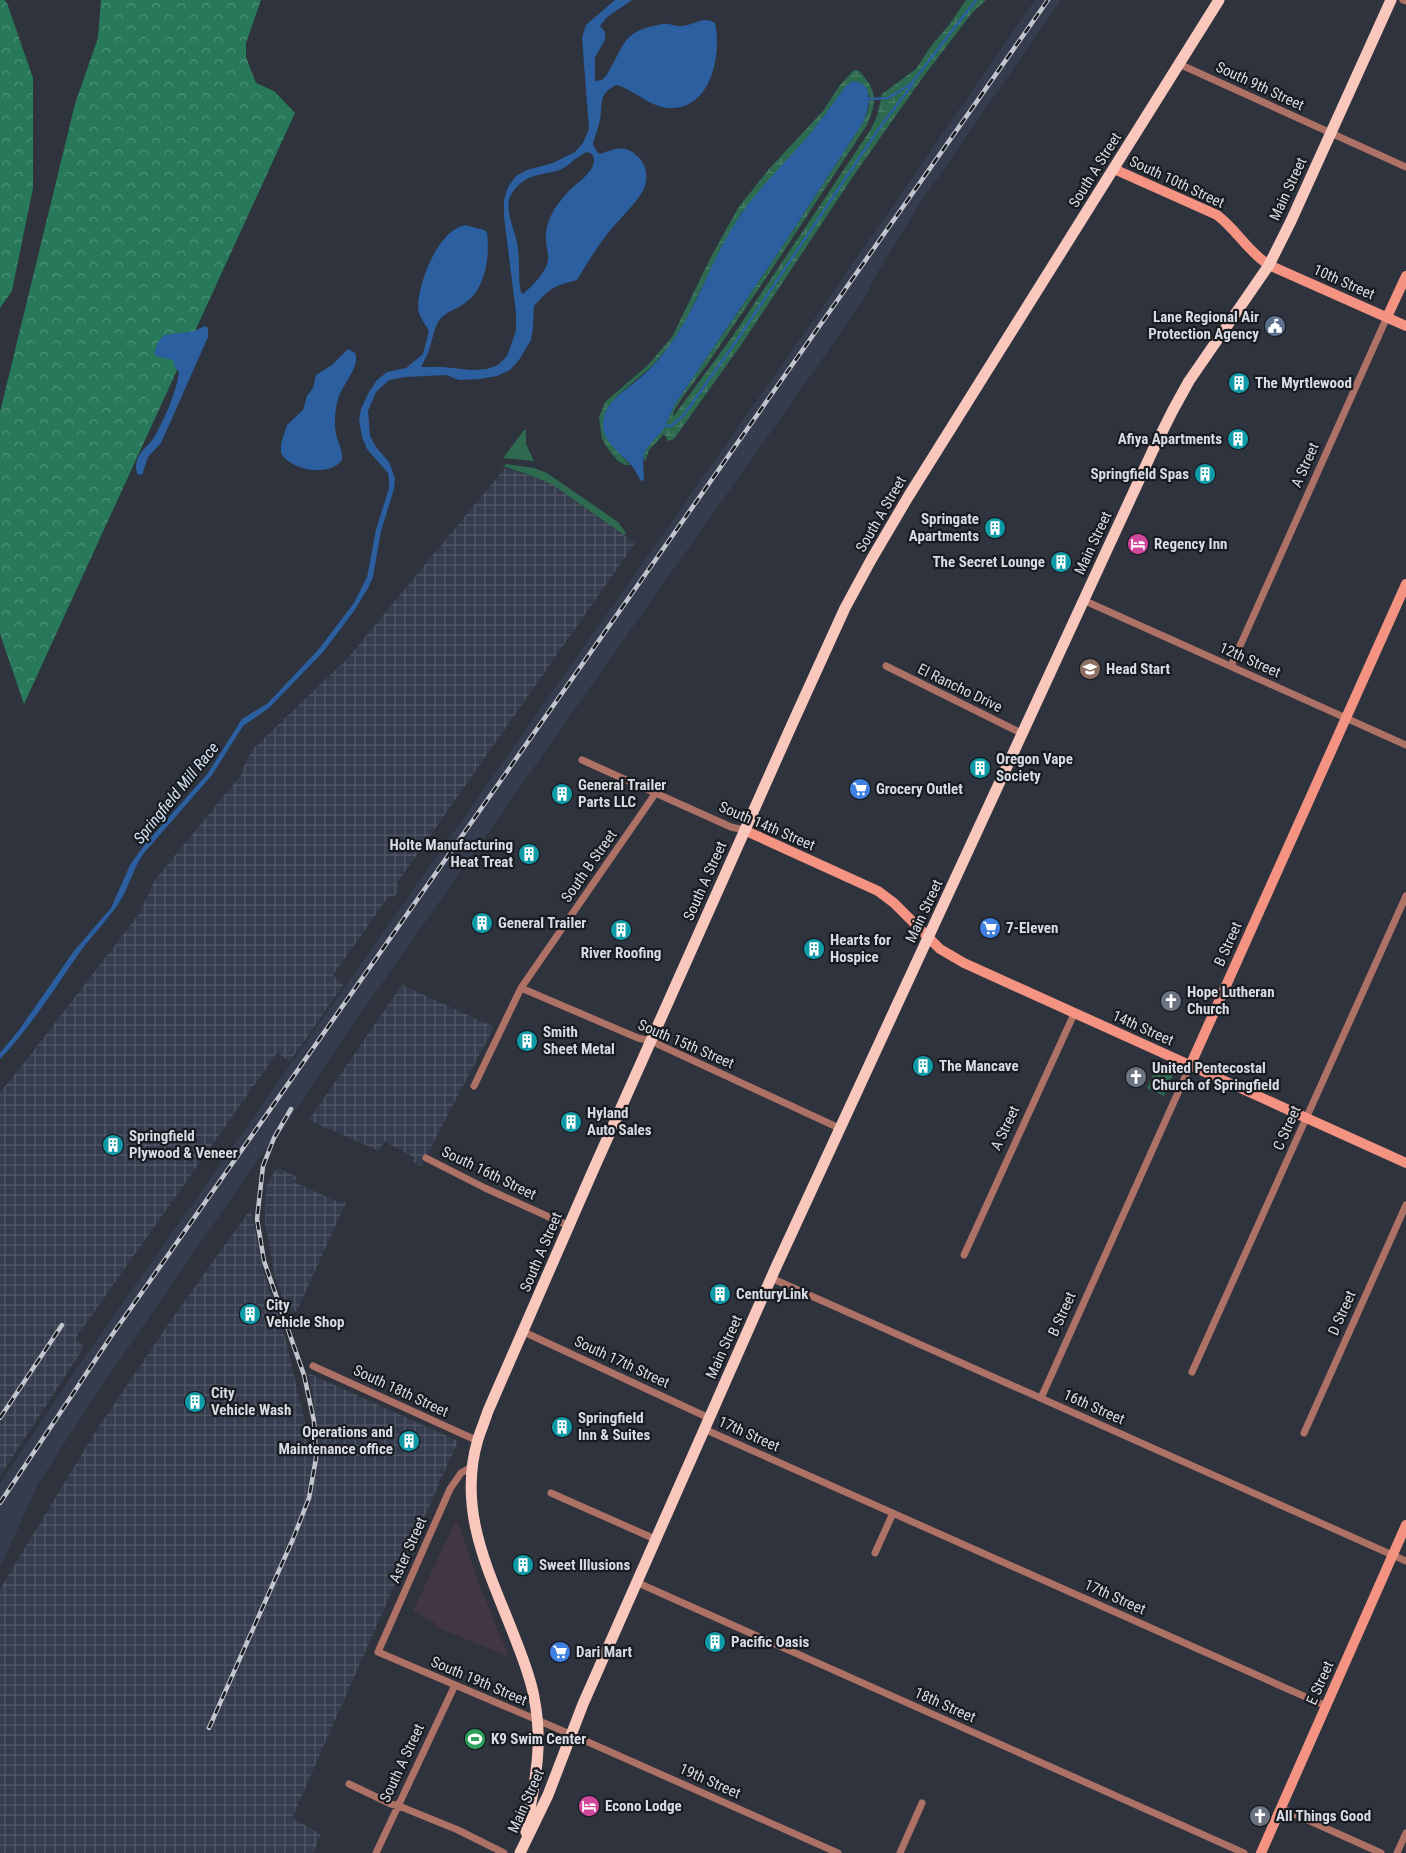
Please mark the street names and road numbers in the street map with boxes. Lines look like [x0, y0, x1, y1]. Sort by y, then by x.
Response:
street label: South 9th Street [1213, 58, 1307, 114]
street label: South A Street [1065, 129, 1125, 211]
street label: South 10th Street [1127, 152, 1227, 212]
street label: Main Street [1266, 154, 1310, 224]
street label: 10th Street [1311, 261, 1377, 303]
street label: A Street [1287, 440, 1323, 490]
street label: South A Street [852, 473, 910, 555]
street label: Main Street [1071, 508, 1115, 578]
street label: 12th Street [1217, 639, 1283, 681]
street label: El Rancho Drive [915, 660, 1005, 716]
street label: South 14th Street [716, 798, 818, 854]
street label: South B Street [557, 826, 621, 906]
street label: South A Street [680, 839, 730, 923]
street label: Main Street [902, 876, 946, 946]
street label: B Street [1210, 919, 1246, 969]
street label: 14th Street [1110, 1007, 1176, 1049]
street label: South 15th Street [635, 1016, 737, 1072]
street label: A Street [987, 1103, 1023, 1153]
street label: C Street [1269, 1103, 1305, 1153]
street label: South 16th Street [439, 1142, 539, 1204]
street label: South A Street [516, 1209, 566, 1295]
street label: D Street [1324, 1288, 1360, 1338]
street label: B Street [1044, 1289, 1080, 1339]
street label: Main Street [702, 1312, 746, 1382]
street label: South 17th Street [572, 1332, 672, 1392]
street label: South 18th Street [351, 1361, 451, 1421]
street label: 16th Street [1061, 1386, 1127, 1428]
street label: 17th Street [716, 1413, 782, 1455]
street label: Aster Street [386, 1514, 430, 1586]
street label: 17th Street [1082, 1576, 1148, 1618]
street label: South 19th Street [428, 1653, 530, 1709]
street label: E Street [1302, 1658, 1338, 1708]
street label: 18th Street [912, 1684, 978, 1726]
street label: South A Street [376, 1721, 428, 1805]
street label: 19th Street [677, 1760, 743, 1802]
street label: Main Street [504, 1766, 548, 1836]

